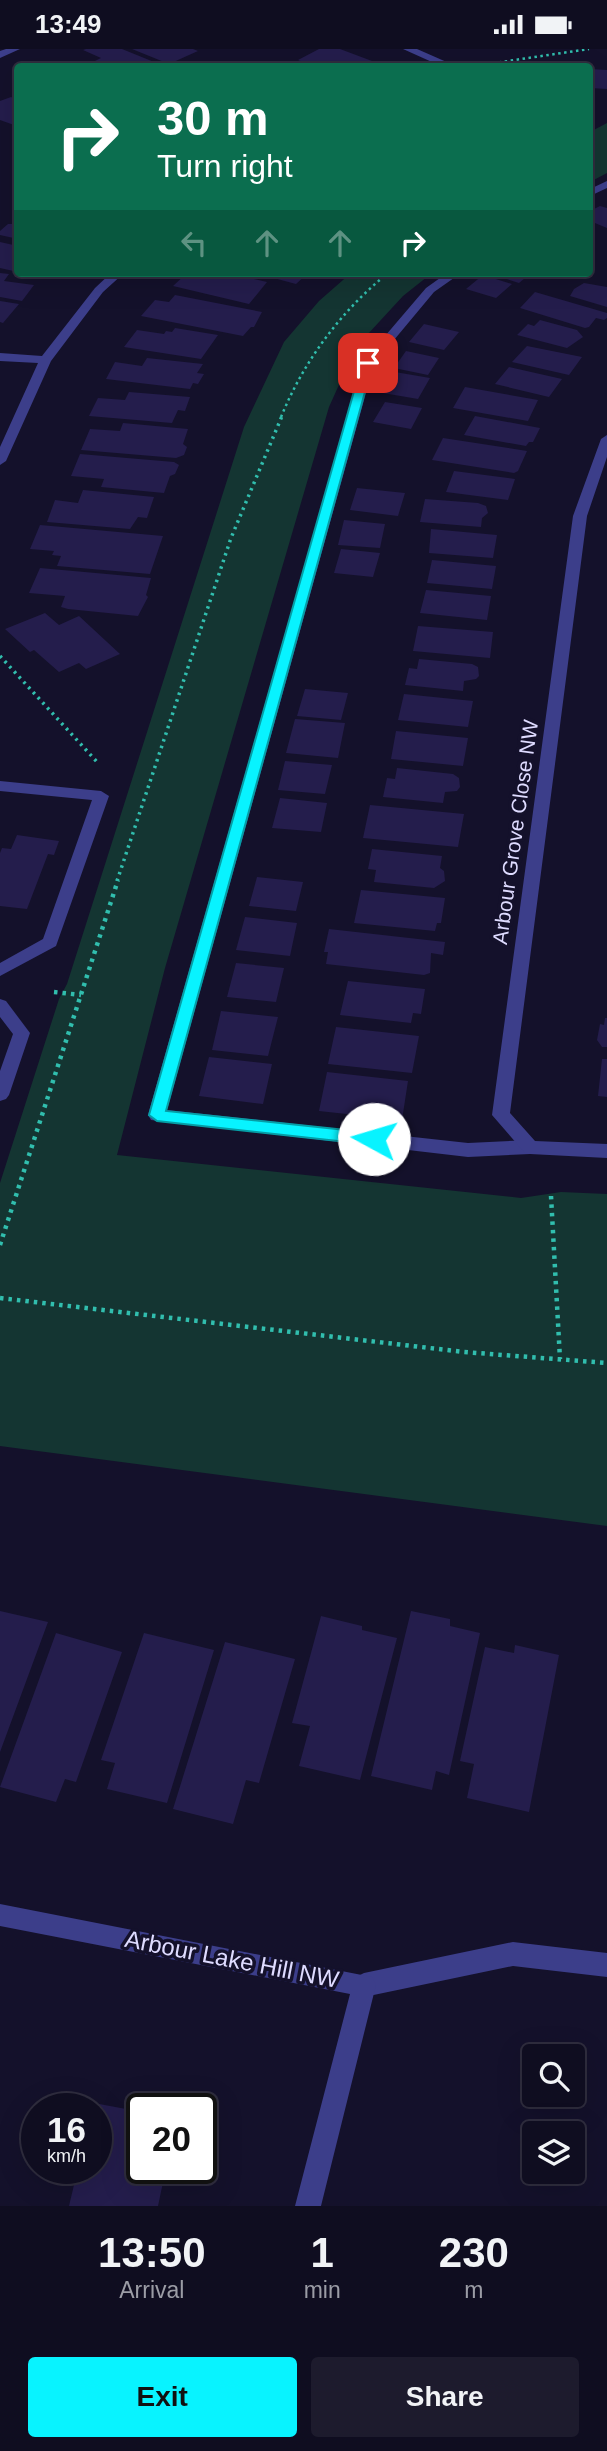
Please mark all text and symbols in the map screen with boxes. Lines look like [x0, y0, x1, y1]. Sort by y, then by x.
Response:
text: 13:49 [35, 9, 102, 39]
icon: right [42, 91, 133, 182]
text: 30 m [157, 91, 269, 145]
text: Turn right [157, 148, 293, 184]
icon: left [175, 224, 213, 262]
icon: ahead [248, 224, 286, 262]
icon: ahead [321, 224, 359, 262]
icon: right [394, 224, 432, 262]
pin [338, 333, 398, 393]
icon: arrive [349, 344, 387, 382]
street label: Arbour Grove Close NW [488, 718, 542, 946]
position arrow [337, 1102, 411, 1176]
street label: Arbour Lake Hill NW [123, 1925, 342, 1993]
map controls [522, 2044, 585, 2184]
button: search [522, 2044, 585, 2107]
speed limit sign: 20 [126, 2093, 217, 2184]
text: 16 [47, 2110, 86, 2149]
button: layers [522, 2121, 585, 2184]
text: km/h [47, 2146, 86, 2166]
text: 13:50 [98, 2229, 206, 2276]
text: 1 [310, 2229, 334, 2276]
text: 230 [439, 2229, 509, 2276]
text: Arrival [119, 2277, 184, 2303]
text: min [304, 2277, 341, 2303]
text: m [464, 2277, 483, 2303]
button: Exit [28, 2357, 297, 2437]
button: Share [311, 2357, 579, 2437]

